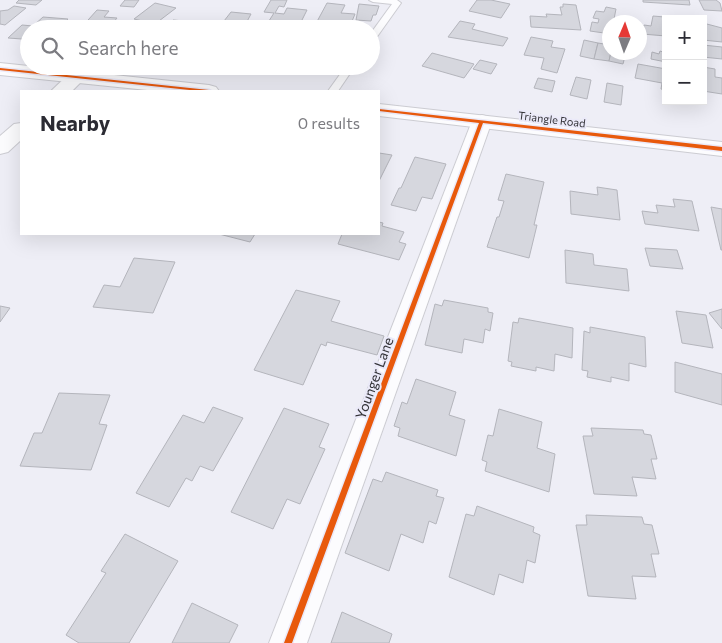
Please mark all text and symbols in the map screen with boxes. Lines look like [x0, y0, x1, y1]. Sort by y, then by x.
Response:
north arrow [602, 15, 647, 60]
map controls [662, 15, 707, 105]
button: + [662, 15, 707, 60]
search box [20, 20, 380, 75]
icon: search [38, 34, 66, 62]
text: Search here [78, 36, 178, 59]
button: − [662, 60, 707, 105]
street label: Triangle Road [518, 108, 586, 130]
text: Nearby [40, 110, 110, 135]
text: 0 results [298, 113, 360, 132]
street label: Younger Lane [351, 335, 397, 421]

